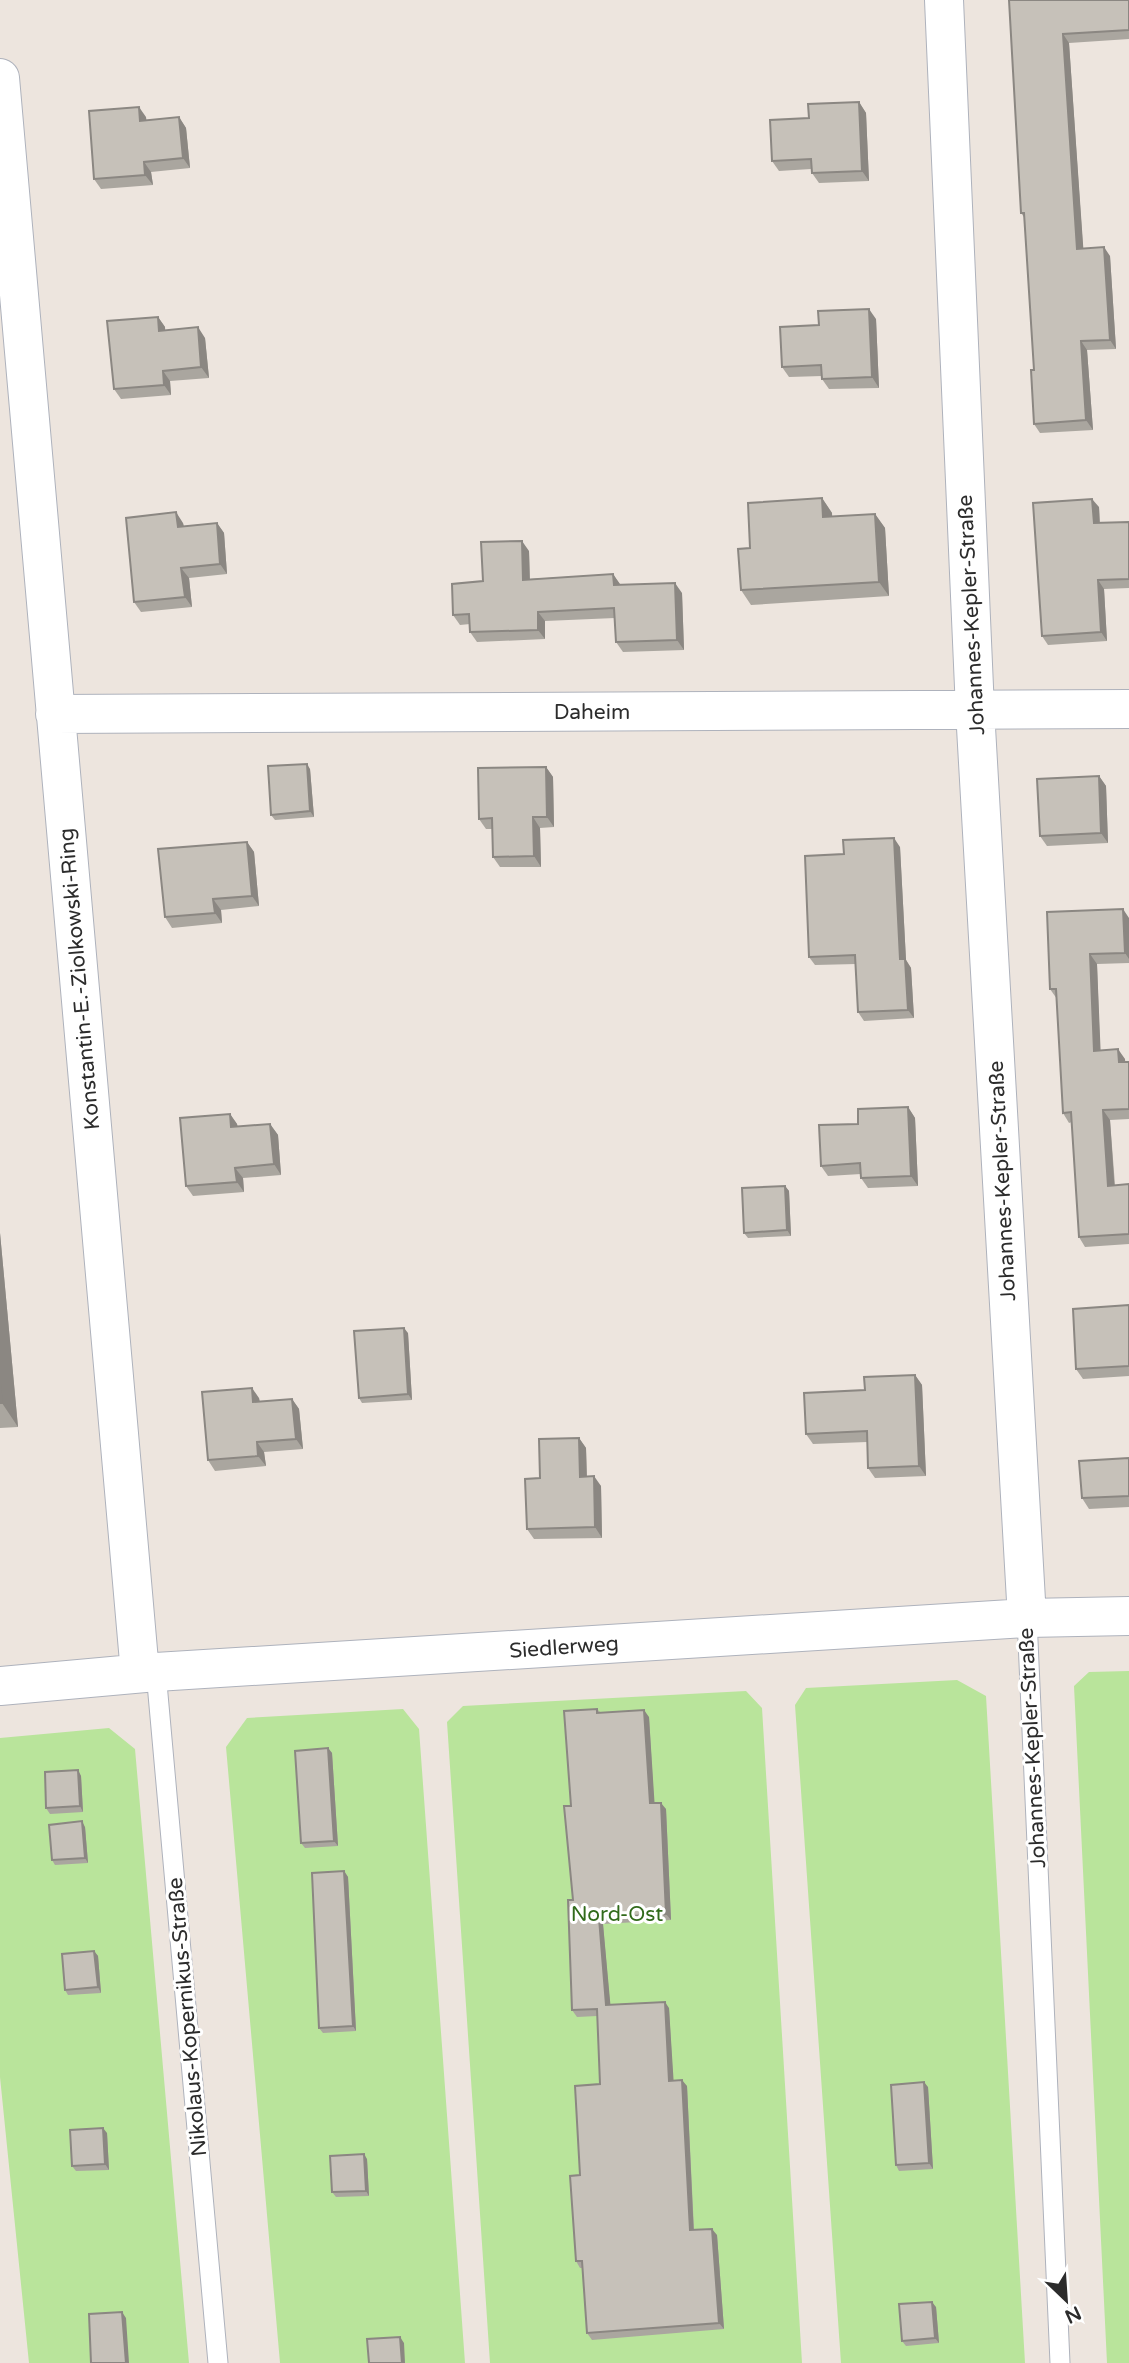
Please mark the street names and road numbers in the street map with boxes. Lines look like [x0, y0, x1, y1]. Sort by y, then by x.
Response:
street label: Johannes-Kepler-Straße [953, 494, 990, 736]
street label: Daheim [554, 700, 630, 725]
street label: Konstantin-E.-Ziolkowski-Ring [54, 827, 105, 1131]
street label: Johannes-Kepler-Straße [984, 1060, 1021, 1302]
street label: Johannes-Kepler-Straße [1014, 1627, 1051, 1869]
street label: Siedlerweg [508, 1631, 620, 1664]
street label: Nikolaus-Kopernikus-Straße [163, 1876, 212, 2157]

